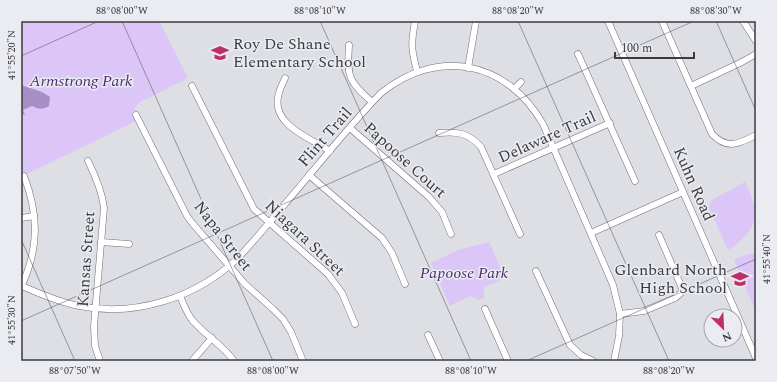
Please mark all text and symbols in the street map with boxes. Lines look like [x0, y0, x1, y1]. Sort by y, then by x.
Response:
text: 88°08'00"W [96, 3, 148, 19]
text: 88°08'10"W [294, 3, 346, 19]
text: 88°08'20"W [492, 3, 544, 19]
text: 88°08'30"W [690, 3, 742, 19]
text: 41°55'20"N [4, 30, 20, 80]
place label: Roy De Shane Elementary School [233, 32, 366, 74]
scale bar [615, 34, 694, 60]
text: 100 m [621, 39, 652, 58]
school or university icon: Roy De Shane Elementary School [210, 43, 230, 63]
park label: Armstrong Park [29, 69, 133, 93]
street label: Flint Trail [292, 102, 358, 172]
street label: Delaware Trail [494, 105, 600, 169]
street label: Papoose Court [358, 116, 452, 204]
street label: Kuhn Road [667, 143, 721, 225]
street label: Niagara Street [259, 194, 351, 282]
street label: Napa Street [188, 196, 258, 277]
street label: Kansas Street [71, 210, 101, 308]
text: 41°55'40"N [759, 234, 775, 284]
place label: Glenbard North High School [614, 258, 727, 300]
park label: Papoose Park [420, 261, 509, 285]
school or university icon: Glenbard North High School [730, 269, 750, 289]
text: 41°55'30"N [4, 295, 20, 345]
north arrow [703, 308, 743, 348]
text: N [719, 327, 734, 346]
text: 88°07'50"W [49, 363, 101, 379]
text: 88°08'00"W [247, 363, 299, 379]
text: 88°08'10"W [445, 363, 497, 379]
text: 88°08'20"W [643, 363, 695, 379]

